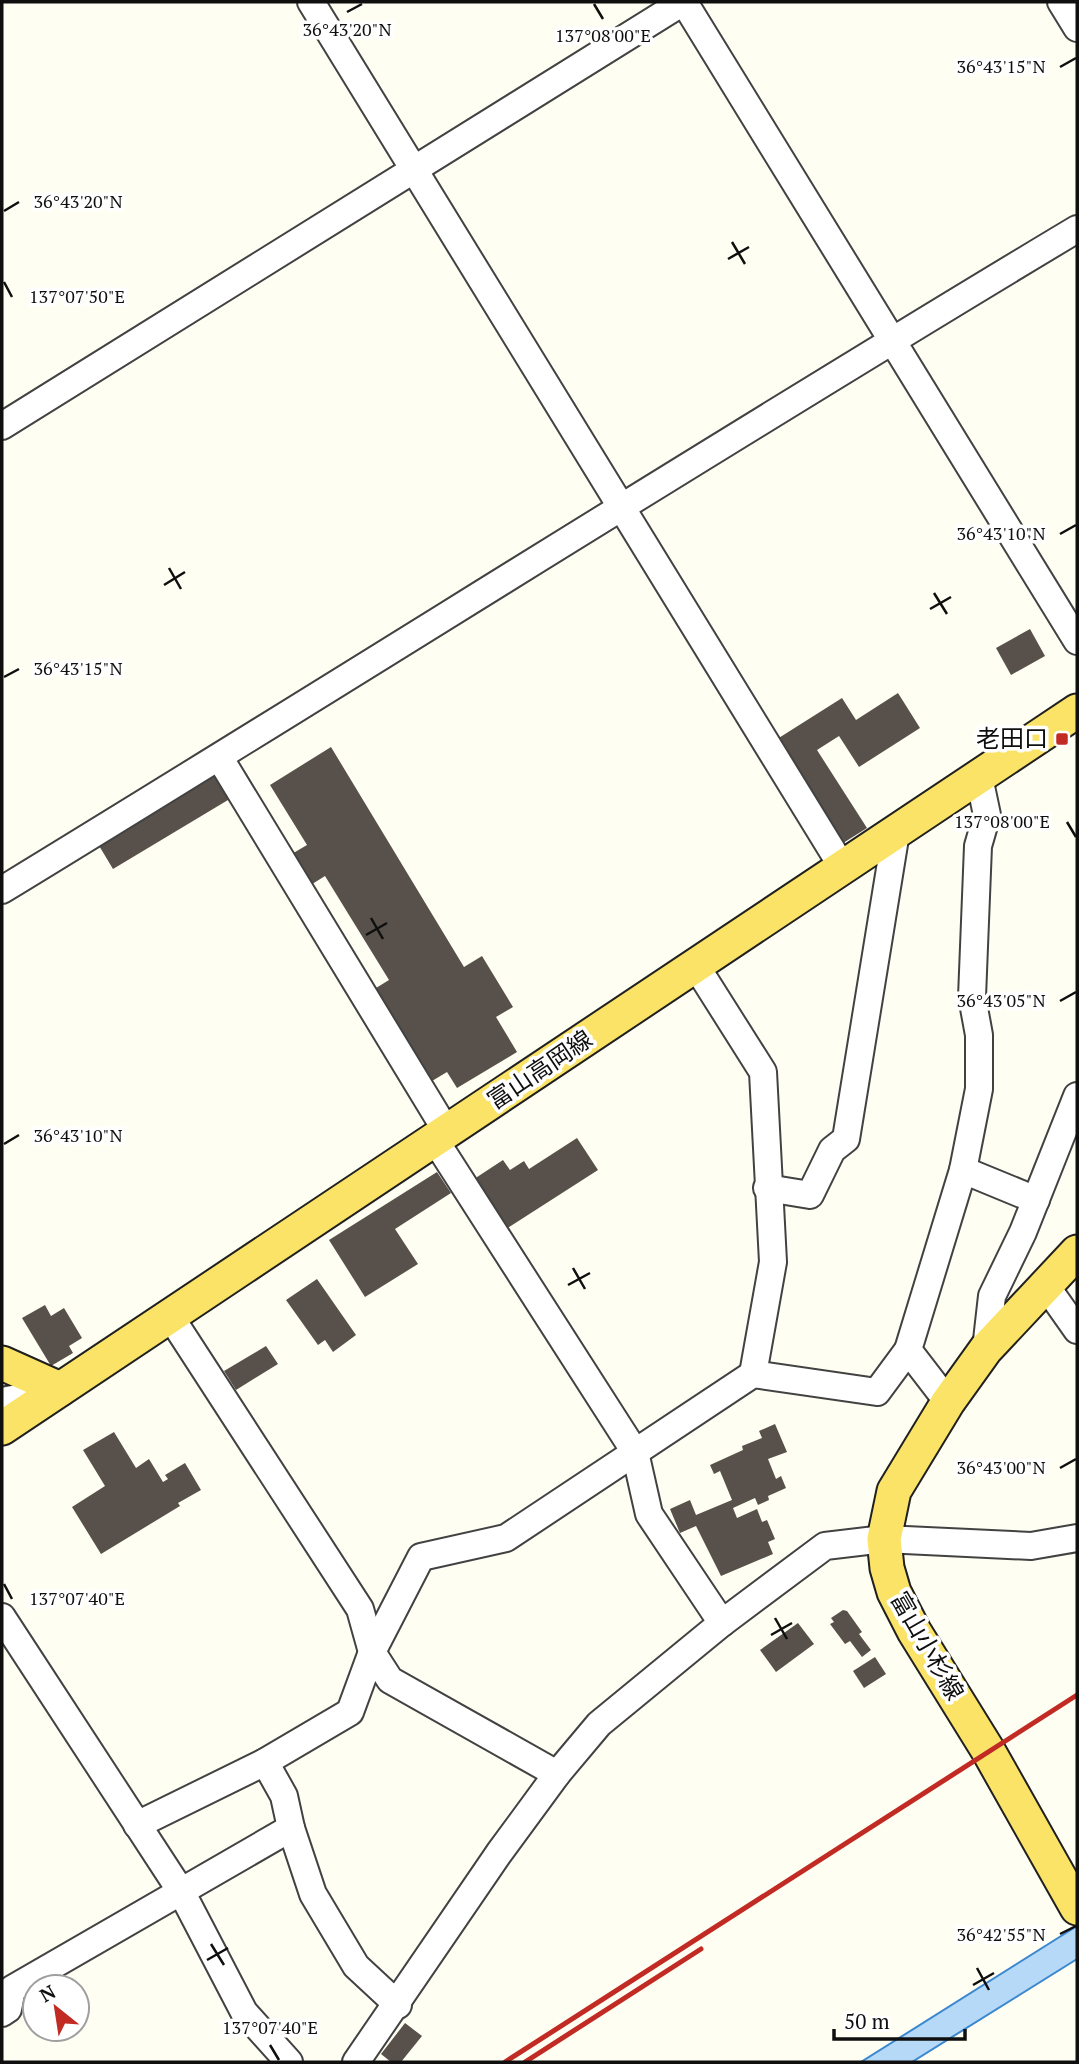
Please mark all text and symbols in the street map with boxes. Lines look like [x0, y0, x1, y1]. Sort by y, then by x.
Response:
text: 36°43'20"N [302, 17, 392, 41]
text: 137°08'00"E [555, 23, 651, 47]
text: 36°43'15"N [956, 54, 1046, 78]
text: 36°43'20"N [33, 189, 123, 213]
text: 137°07'50"E [29, 284, 125, 308]
text: 36°43'10"N [956, 521, 1046, 545]
text: 36°43'15"N [33, 656, 123, 680]
place label: 老田口 [976, 722, 1048, 754]
marker: 老田口 [1054, 731, 1070, 747]
text: 137°08'00"E [954, 809, 1050, 833]
text: 36°43'05"N [956, 988, 1046, 1012]
street label: 富山高岡線 [481, 1022, 598, 1116]
text: 36°43'10"N [33, 1123, 123, 1147]
text: 36°43'00"N [956, 1455, 1046, 1479]
text: 137°07'40"E [29, 1586, 125, 1610]
street label: 富山小杉線 [884, 1586, 972, 1705]
text: 36°42'55"N [956, 1922, 1046, 1946]
north arrow [21, 1973, 91, 2043]
text: N [35, 1978, 60, 2007]
scale bar [834, 1997, 965, 2041]
text: 50 m [844, 2007, 890, 2035]
text: 137°07'40"E [222, 2015, 318, 2039]

